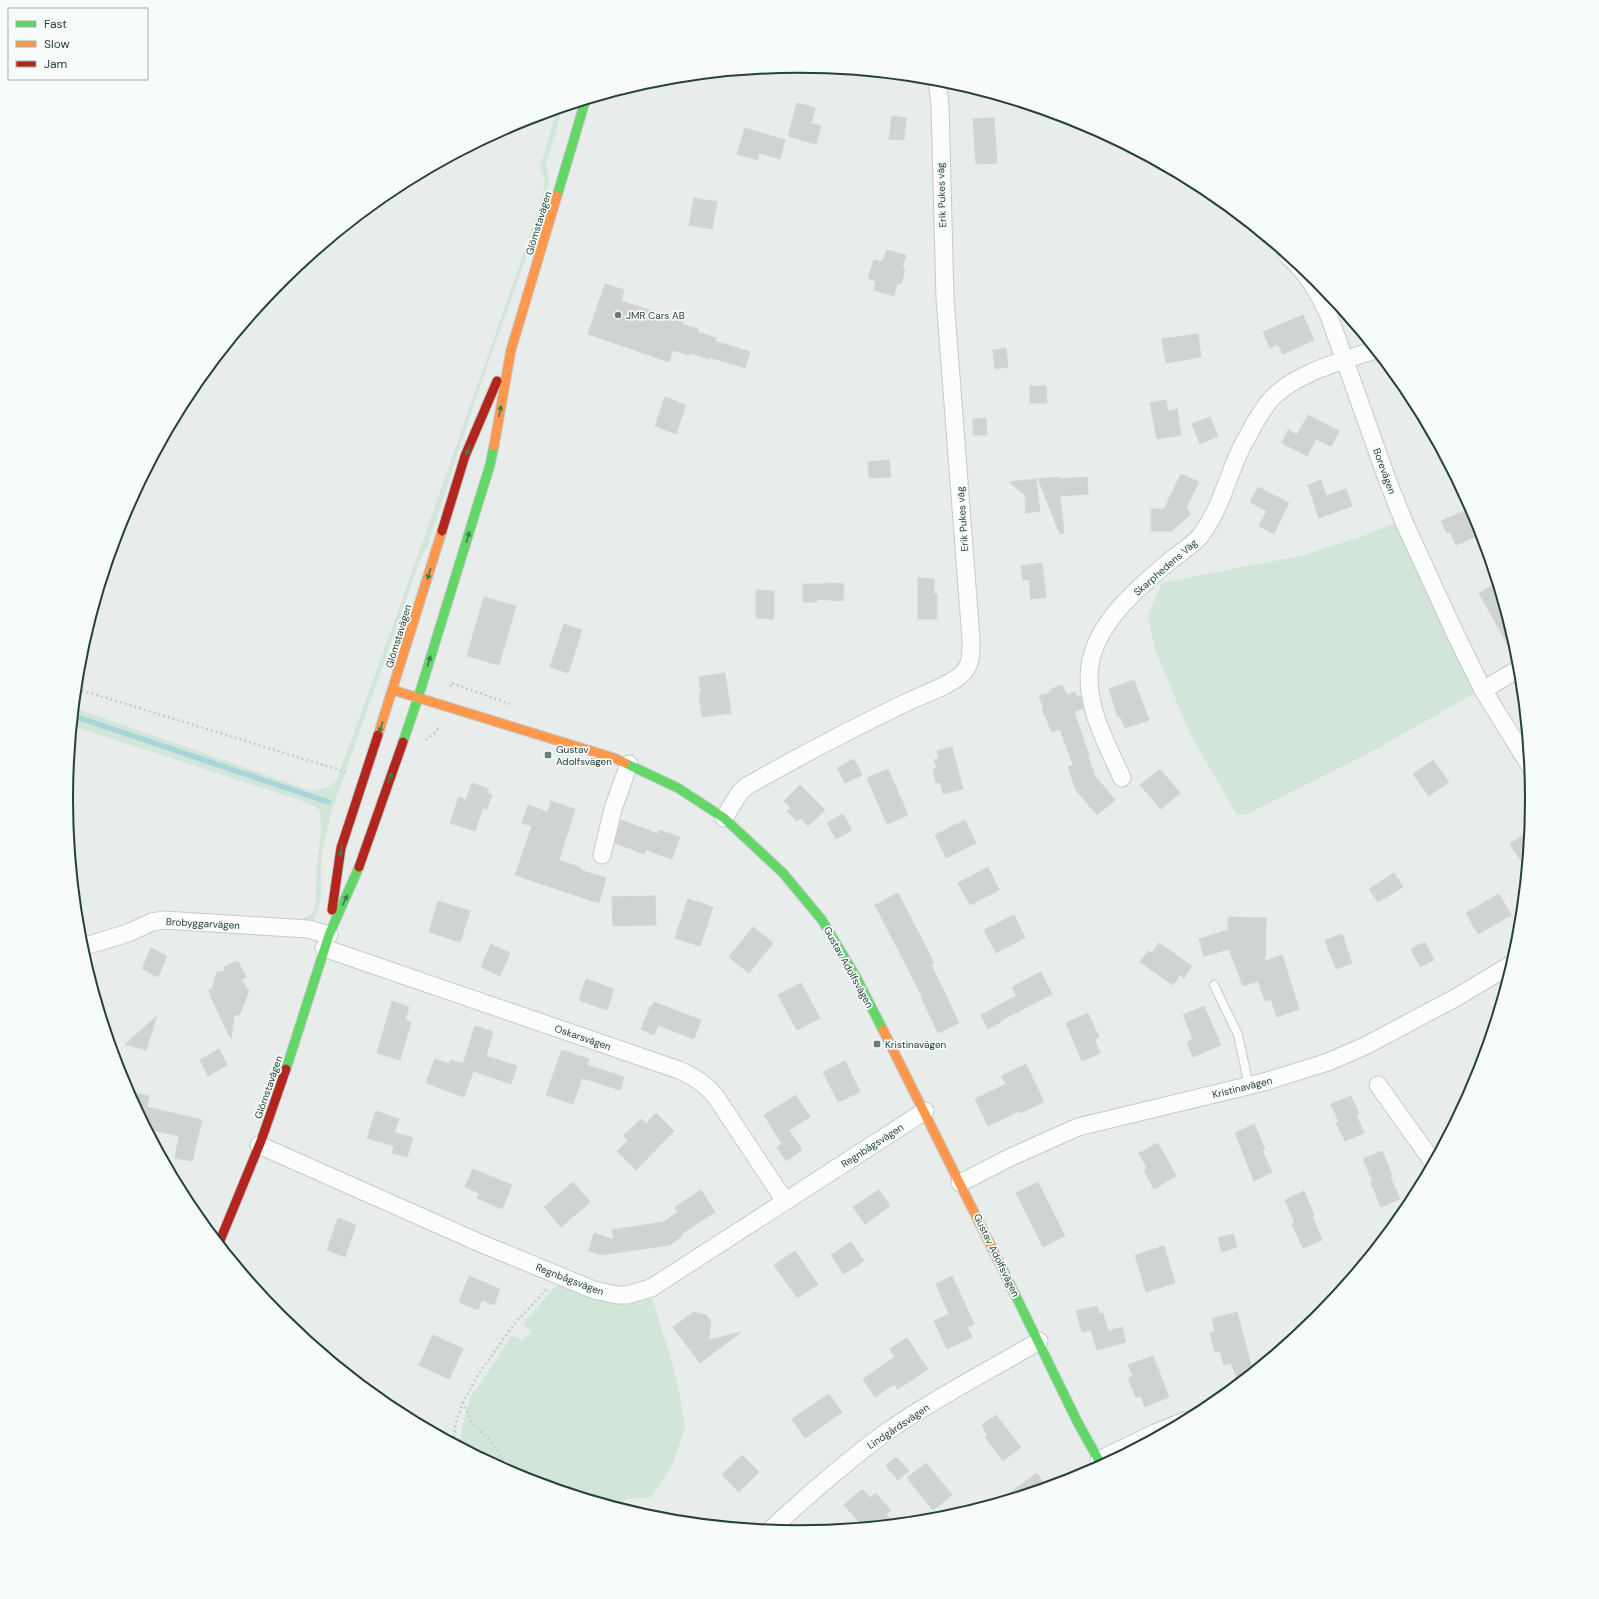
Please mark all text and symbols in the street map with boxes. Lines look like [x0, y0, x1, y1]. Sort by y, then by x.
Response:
legend [8, 8, 148, 80]
text: Fast [44, 16, 67, 32]
text: Slow [44, 36, 70, 52]
text: Jam [44, 56, 67, 72]
street label: Erik Pukes väg [934, 162, 949, 228]
street label: Glömstavägen [523, 190, 554, 257]
place label: JMR Cars AB [626, 309, 685, 322]
marker: JMR Cars AB [613, 310, 623, 320]
one-way arrow [497, 405, 503, 417]
one-way arrow [464, 444, 470, 456]
street label: Borevägen [1370, 446, 1399, 496]
street label: Erik Pukes väg [954, 486, 971, 552]
one-way arrow [465, 530, 471, 542]
street label: Skarphedens Väg [1131, 536, 1200, 599]
one-way arrow [426, 568, 432, 580]
street label: Glömstavägen [383, 603, 414, 670]
one-way arrow [426, 655, 432, 667]
one-way arrow [378, 722, 384, 734]
place label: Gustav Adolfsvägen [556, 743, 612, 768]
marker: Gustav Adolfsvägen [543, 750, 553, 760]
one-way arrow [387, 772, 393, 784]
one-way arrow [338, 845, 344, 857]
one-way arrow [342, 894, 348, 905]
street label: Brobyggarvägen [166, 915, 241, 932]
street label: Gustav Adolfsvägen [821, 924, 876, 1011]
street label: Oskarsvägen [553, 1022, 613, 1053]
place label: Kristinavägen [885, 1038, 947, 1051]
marker: Kristinavägen [872, 1039, 882, 1049]
street label: Glömstavägen [252, 1054, 285, 1120]
street label: Kristinavägen [1211, 1074, 1274, 1101]
street label: Regnbågsvägen [839, 1120, 906, 1170]
street label: Gustav Adolfsvägen [971, 1211, 1023, 1299]
street label: Regnbågsvägen [534, 1261, 606, 1299]
street label: Lindgårdsvägen [865, 1401, 932, 1452]

